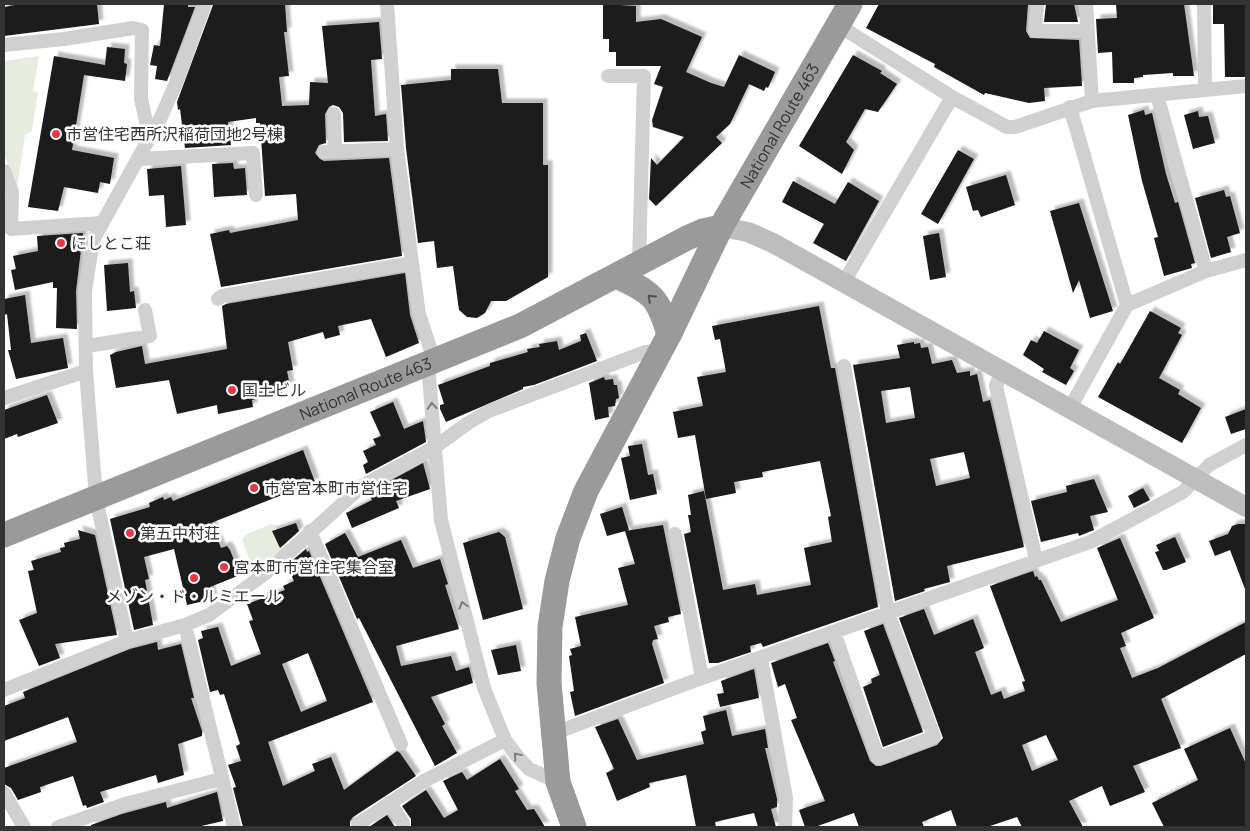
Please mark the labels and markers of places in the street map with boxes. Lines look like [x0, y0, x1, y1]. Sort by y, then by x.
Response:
place label: 市営住宅西所沢稲荷団地2号棟 [66, 123, 283, 145]
marker: 市営住宅西所沢稲荷団地2号棟 [50, 128, 62, 140]
place label: にしとこ荘 [71, 232, 151, 254]
marker: にしとこ荘 [55, 237, 67, 249]
place label: 国土ビル [242, 379, 306, 401]
marker: 国土ビル [226, 384, 238, 396]
place label: 市営宮本町市営住宅 [264, 477, 408, 499]
marker: 市営宮本町市営住宅 [248, 482, 260, 494]
place label: 第五中村荘 [140, 522, 220, 544]
marker: 第五中村荘 [124, 527, 136, 539]
place label: 宮本町市営住宅集合室 [234, 556, 394, 578]
marker: 宮本町市営住宅集合室 [218, 561, 230, 573]
marker: メゾン・ド・ルミエール [188, 572, 200, 584]
place label: メゾン・ド・ルミエール [106, 585, 282, 607]

